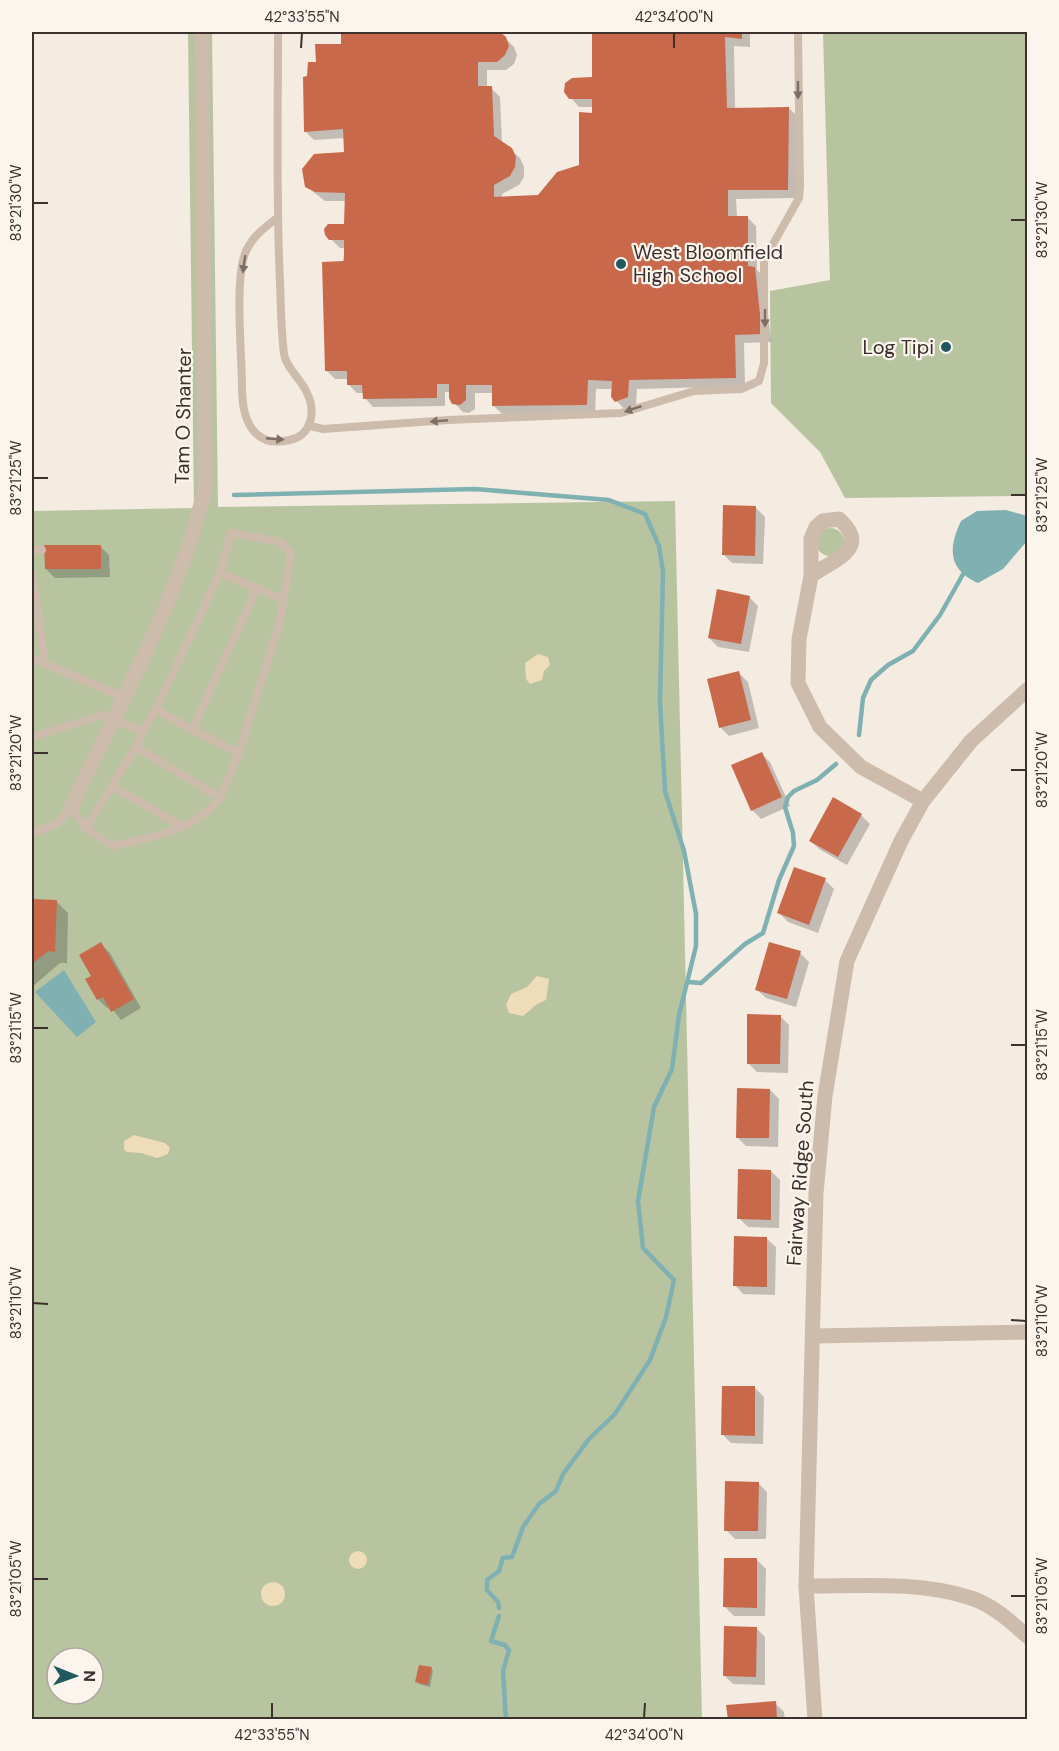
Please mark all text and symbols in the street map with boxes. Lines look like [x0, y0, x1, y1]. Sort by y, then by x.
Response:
text: 42°33'55"N [264, 7, 340, 27]
text: 42°34'00"N [635, 7, 713, 27]
one-way arrow [793, 80, 803, 99]
text: 83°21'30"W [6, 164, 26, 241]
text: 83°21'30"W [1032, 181, 1052, 258]
place label: West Bloomfield High School [633, 239, 783, 288]
one-way arrow [239, 254, 248, 273]
marker: West Bloomfield High School [614, 257, 628, 271]
one-way arrow [760, 308, 770, 327]
place label: Log Tipi [863, 334, 934, 360]
marker: Log Tipi [939, 340, 953, 354]
street label: Tam O Shanter [169, 348, 197, 484]
one-way arrow [624, 405, 642, 414]
one-way arrow [430, 416, 449, 425]
one-way arrow [266, 434, 285, 444]
text: 83°21'25"W [6, 440, 26, 516]
text: 83°21'25"W [1032, 457, 1052, 533]
text: 83°21'20"W [6, 714, 26, 791]
text: 83°21'20"W [1032, 731, 1052, 808]
text: 83°21'15"W [6, 992, 26, 1064]
text: 83°21'15"W [1032, 1009, 1052, 1081]
street label: Fairway Ridge South [781, 1079, 819, 1267]
text: 83°21'10"W [6, 1266, 26, 1339]
text: 83°21'10"W [1032, 1284, 1052, 1357]
text: 83°21'05"W [6, 1540, 26, 1617]
text: 83°21'05"W [1032, 1557, 1052, 1634]
north arrow [45, 1646, 105, 1706]
text: N [79, 1670, 100, 1682]
text: 42°33'55"N [234, 1725, 310, 1745]
text: 42°34'00"N [605, 1725, 683, 1745]

